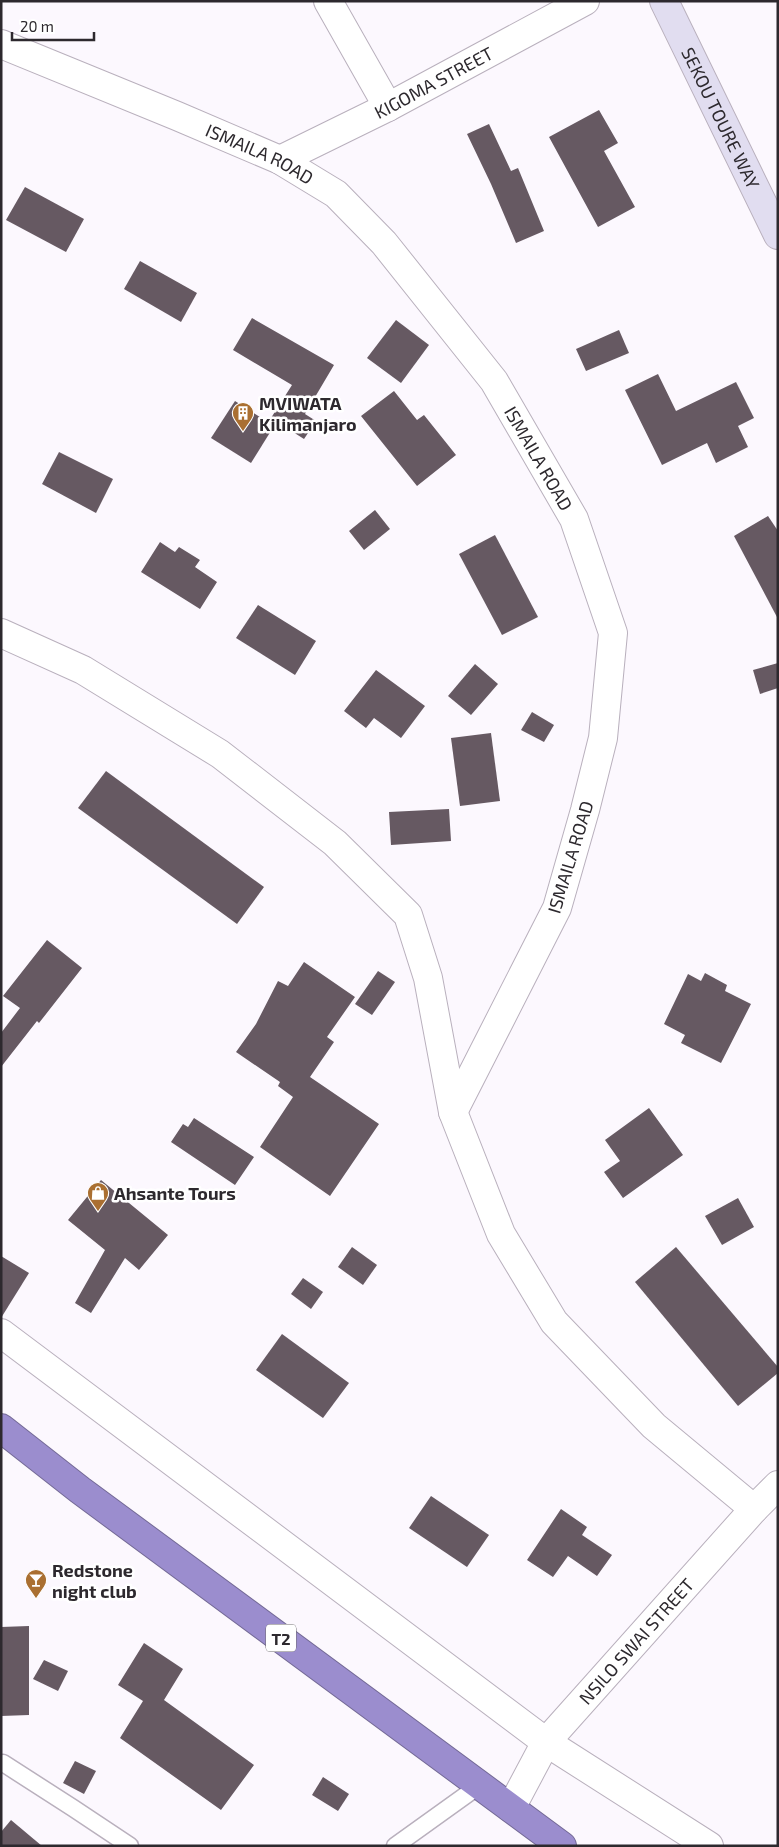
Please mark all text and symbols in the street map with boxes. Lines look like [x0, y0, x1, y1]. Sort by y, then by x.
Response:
scale bar [12, 10, 95, 42]
text: 20 m [20, 17, 54, 35]
street label: KIGOMA STREET [370, 41, 497, 123]
street label: SEKOU TOURE WAY [677, 44, 765, 193]
street label: ISMAILA ROAD [202, 119, 318, 189]
place label: MVIWATA Kilimanjaro [259, 392, 357, 435]
building icon: MVIWATA Kilimanjaro [231, 401, 255, 432]
street label: ISMAILA ROAD [500, 402, 578, 514]
street label: ISMAILA ROAD [542, 798, 598, 916]
shop icon: Ahsante Tours [86, 1181, 110, 1212]
place label: Ahsante Tours [114, 1182, 236, 1204]
place label: Redstone night club [52, 1559, 137, 1602]
bar icon: Redstone night club [24, 1568, 48, 1599]
street label: NSILO SWAI STREET [574, 1573, 698, 1709]
road number: T2 [266, 1625, 296, 1652]

